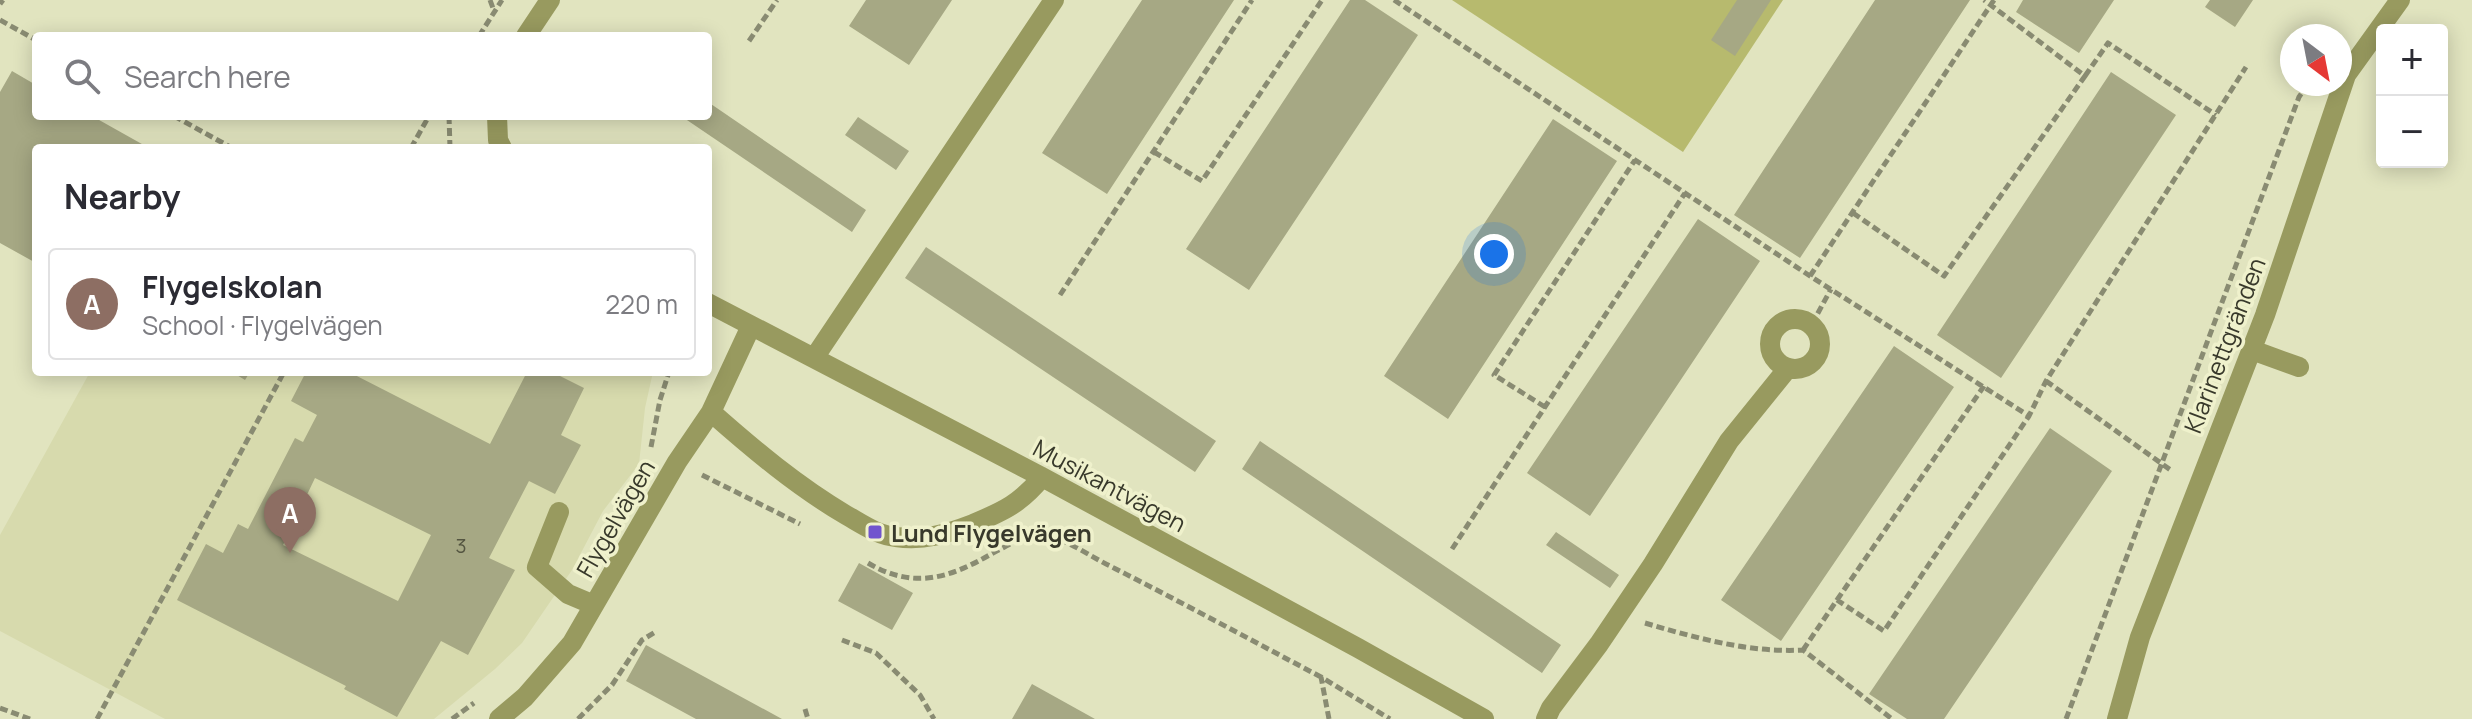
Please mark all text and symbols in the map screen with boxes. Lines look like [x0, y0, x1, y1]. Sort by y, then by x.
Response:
north arrow [2280, 24, 2352, 96]
map controls [2376, 24, 2448, 168]
button: + [2376, 24, 2448, 96]
search box [32, 32, 712, 120]
icon: search [60, 54, 104, 98]
text: Search here [124, 56, 291, 97]
button: − [2376, 96, 2448, 168]
text: Nearby [64, 173, 180, 219]
your location [1474, 234, 1514, 274]
street label: Klarinettgränden [2175, 253, 2273, 437]
text: Flygelskolan [142, 266, 322, 307]
text: A [83, 286, 101, 322]
text: 220 m [605, 286, 678, 322]
text: School · Flygelvägen [142, 307, 383, 343]
street label: Musikantvägen [1028, 431, 1192, 539]
street label: Flygelvägen [568, 453, 662, 583]
pin: A [264, 487, 316, 553]
place label: Lund Flygelvägen [891, 516, 1092, 549]
marker: Lund Flygelvägen [866, 523, 884, 541]
house number: 3 [455, 532, 467, 559]

